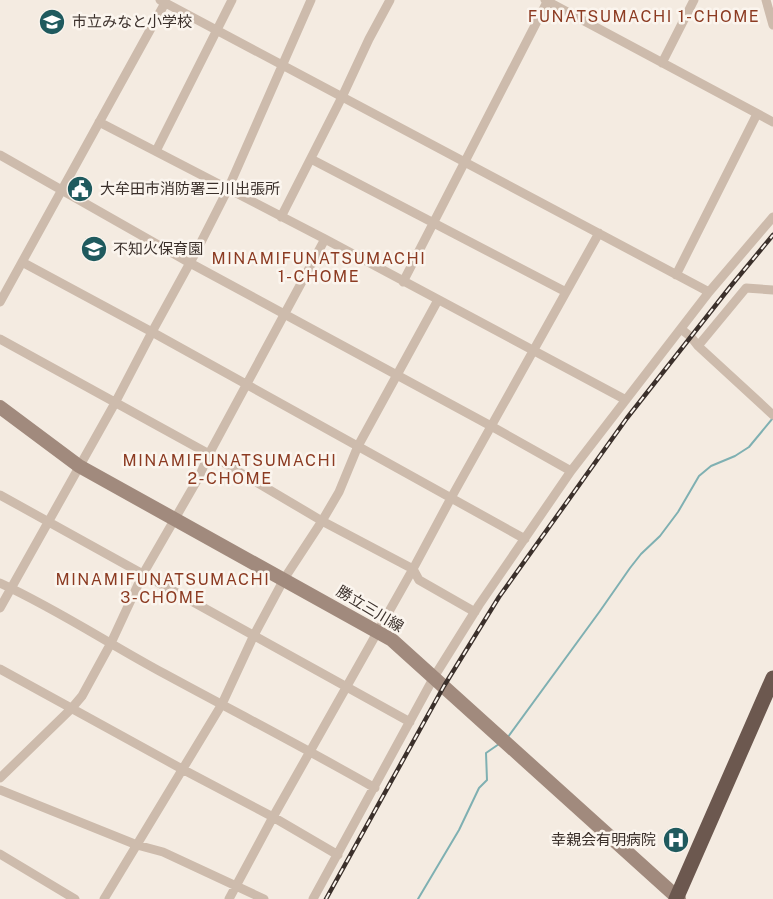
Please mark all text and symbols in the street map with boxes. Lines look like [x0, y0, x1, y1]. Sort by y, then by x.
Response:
school or university icon: 市立みなと小学校 [37, 7, 67, 37]
district label: FUNATSUMACHI 1-CHOME [528, 7, 760, 26]
place label: 市立みなと小学校 [72, 13, 192, 30]
public building icon: 大牟田市消防署三川出張所 [65, 174, 95, 204]
place label: 大牟田市消防署三川出張所 [100, 180, 280, 197]
school or university icon: 不知火保育園 [79, 234, 109, 264]
place label: 不知火保育園 [113, 240, 203, 257]
district label: MINAMIFUNATSUMACHI 1-CHOME [212, 249, 426, 286]
district label: MINAMIFUNATSUMACHI 2-CHOME [123, 451, 337, 488]
district label: MINAMIFUNATSUMACHI 3-CHOME [56, 570, 270, 607]
street label: 勝立三川線 [334, 582, 407, 635]
hospital icon: 幸親会有明病院 [661, 825, 691, 855]
place label: 幸親会有明病院 [551, 831, 656, 848]

